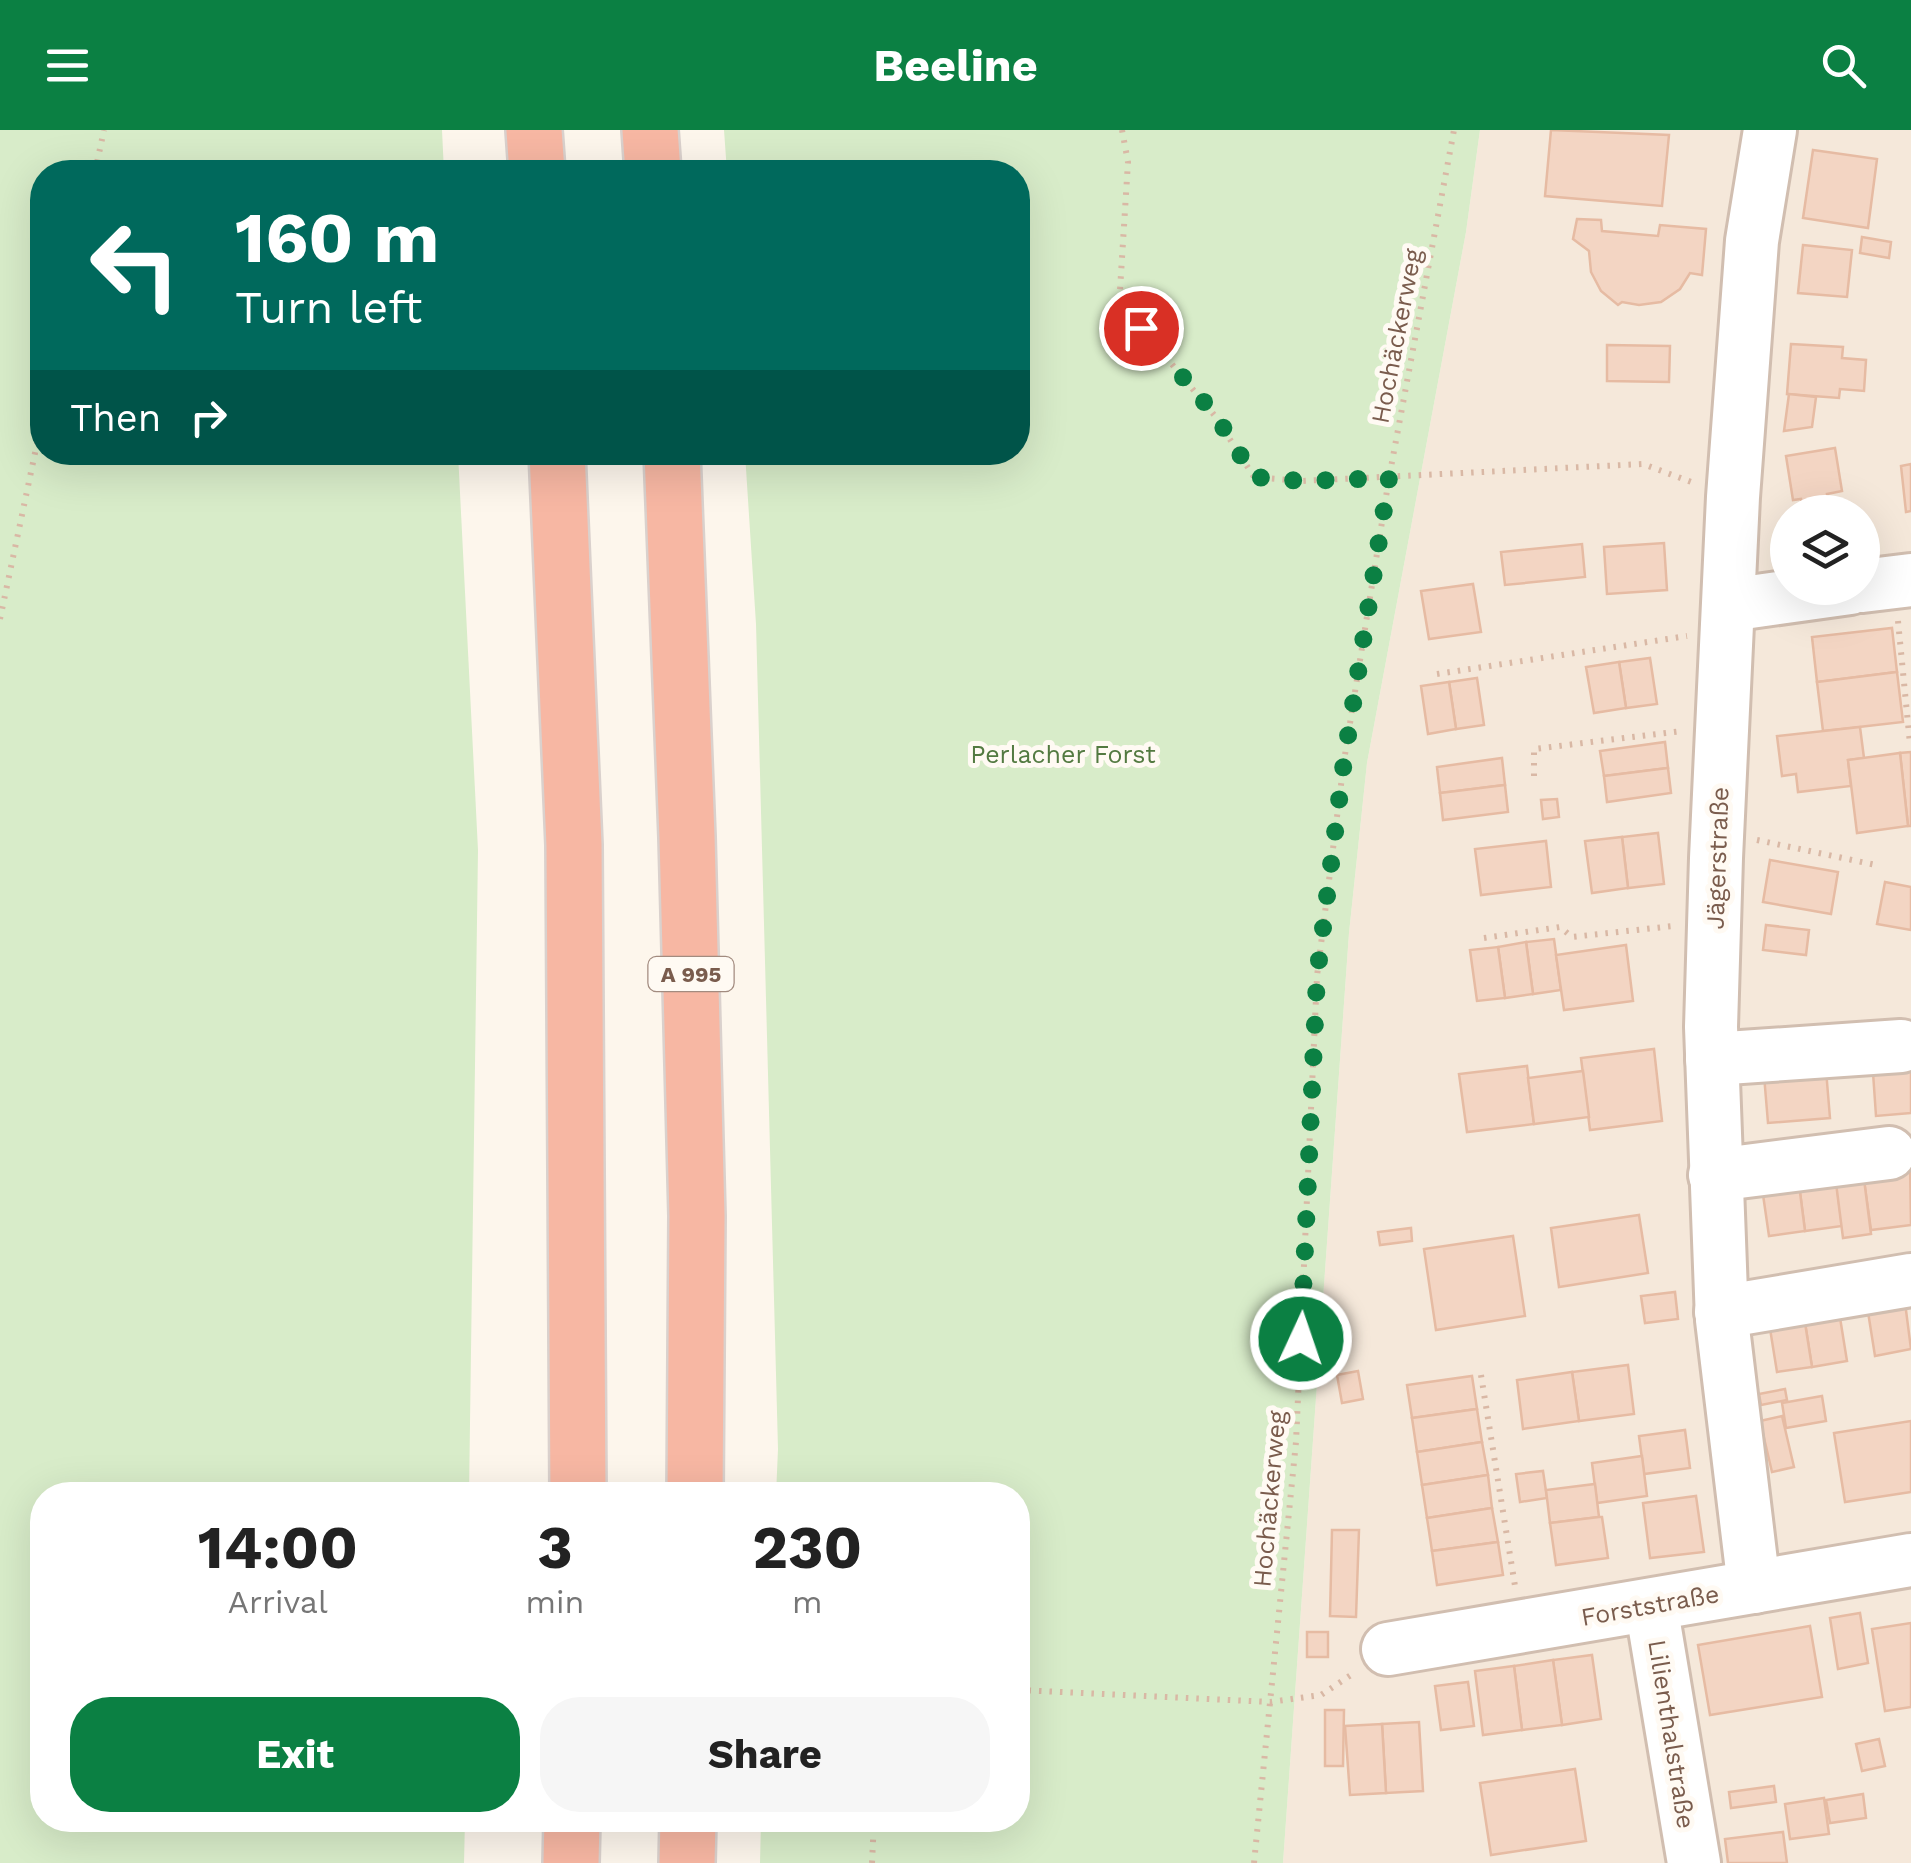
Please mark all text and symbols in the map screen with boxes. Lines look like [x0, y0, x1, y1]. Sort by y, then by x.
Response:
icon: menu [40, 38, 95, 93]
icon: search [1816, 38, 1871, 93]
text: Beeline [873, 39, 1038, 92]
text: 160 m [235, 197, 439, 279]
icon: left [70, 200, 200, 330]
street label: Hochäckerweg [1365, 246, 1428, 426]
text: Turn left [235, 281, 422, 334]
pin [1099, 286, 1184, 371]
icon: arrive [1114, 301, 1169, 356]
icon: right [181, 390, 236, 445]
text: Then [70, 396, 161, 440]
map controls [1770, 495, 1880, 605]
button: layers [1770, 495, 1880, 605]
park label: Perlacher Forst [970, 740, 1156, 769]
street label: Jägerstraße [1701, 786, 1734, 930]
road number: A 995 [648, 957, 734, 991]
position arrow [1249, 1287, 1353, 1391]
street label: Hochäckerweg [1247, 1409, 1292, 1589]
text: 14:00 [198, 1512, 358, 1583]
text: 3 [537, 1512, 573, 1583]
text: 230 [752, 1512, 862, 1583]
street label: Forststraße [1579, 1579, 1721, 1632]
text: Arrival [228, 1583, 328, 1621]
text: min [526, 1583, 584, 1621]
text: m [792, 1583, 822, 1621]
street label: Lilienthalstraße [1642, 1638, 1701, 1831]
button: Exit [70, 1697, 520, 1812]
button: Share [540, 1697, 990, 1812]

